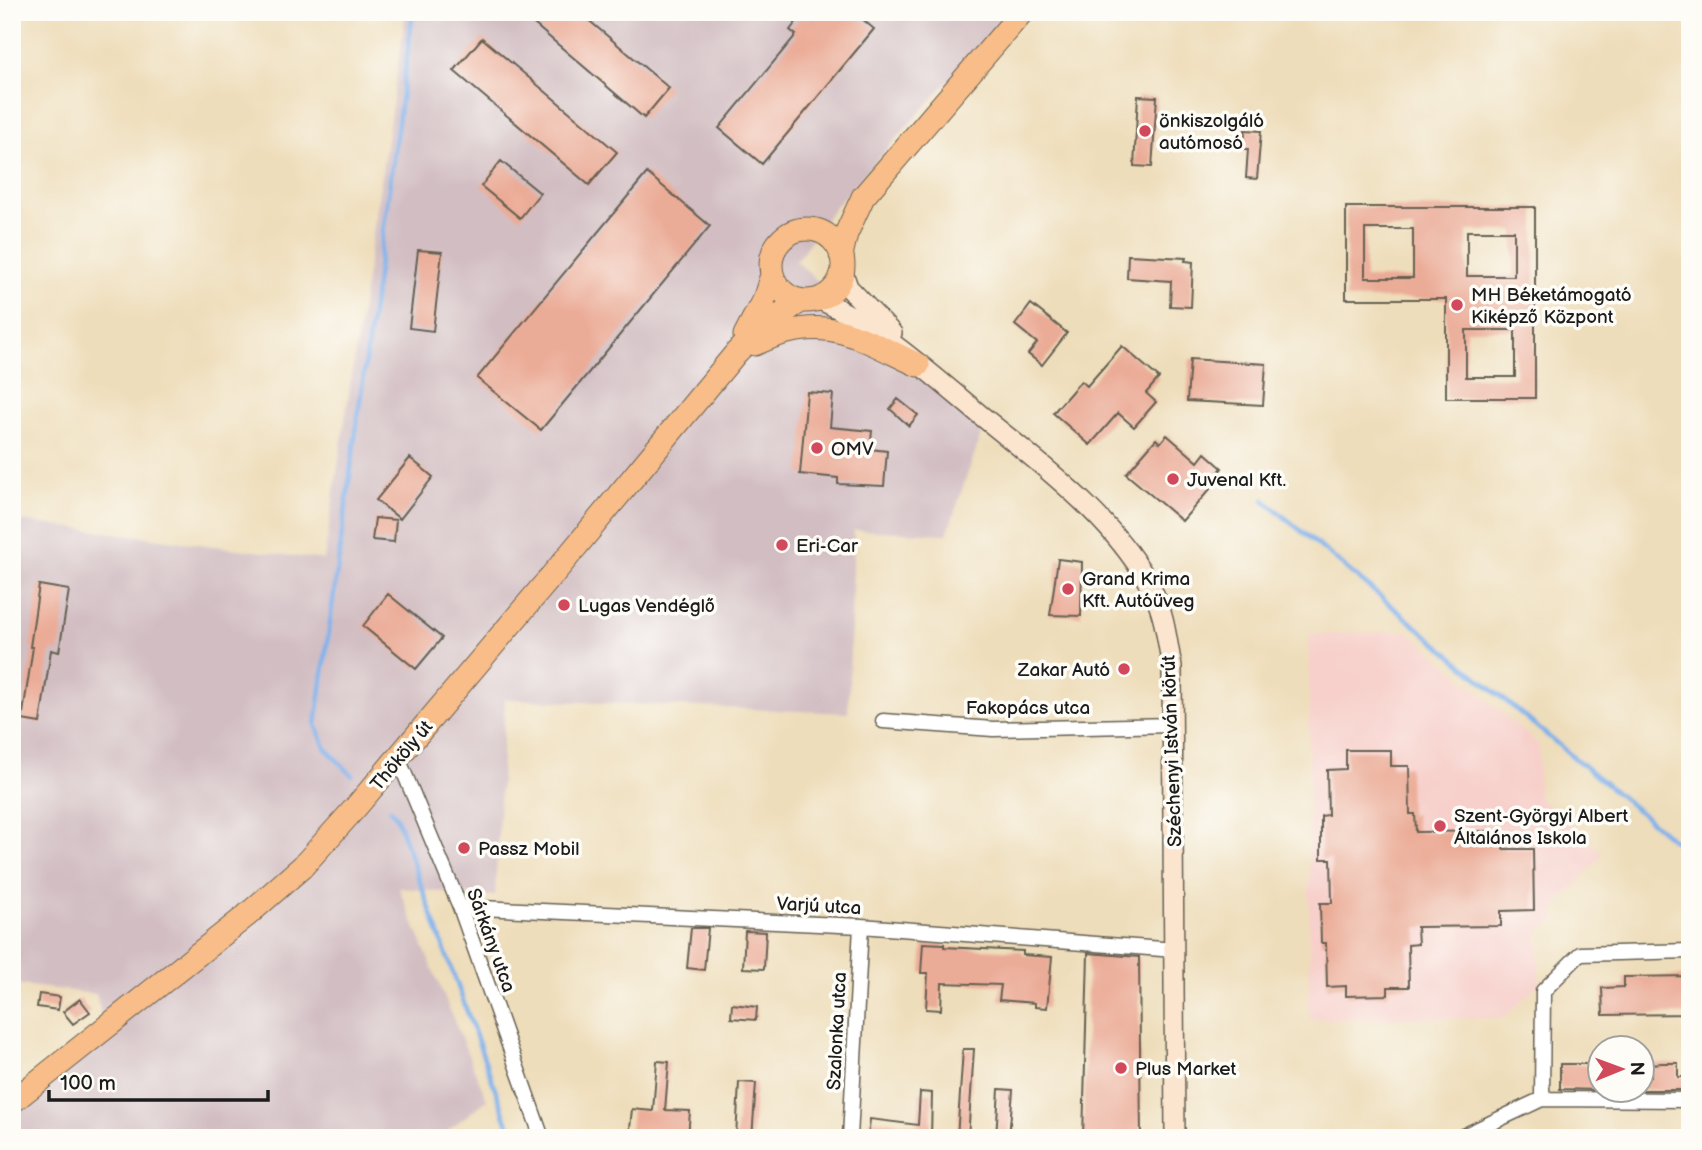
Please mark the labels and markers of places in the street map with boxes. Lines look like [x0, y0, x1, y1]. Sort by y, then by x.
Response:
place label: önkiszolgáló autómosó [1159, 110, 1264, 155]
marker: önkiszolgáló autómosó [1137, 123, 1153, 139]
place label: MH Béketámogató Kiképző Központ [1471, 284, 1632, 329]
marker: MH Béketámogató Kiképző Központ [1449, 297, 1465, 313]
place label: OMV [831, 438, 874, 461]
marker: OMV [809, 440, 825, 456]
place label: Juvenal Kft. [1187, 469, 1286, 492]
marker: Juvenal Kft. [1165, 471, 1181, 487]
place label: Eri-Car [796, 535, 859, 558]
marker: Eri-Car [774, 537, 790, 553]
place label: Grand Krima Kft. Autóüveg [1082, 568, 1195, 613]
marker: Grand Krima Kft. Autóüveg [1060, 581, 1076, 597]
place label: Lugas Vendéglő [578, 595, 715, 618]
marker: Lugas Vendéglő [556, 597, 572, 613]
place label: Zakar Autó [1017, 659, 1110, 682]
marker: Zakar Autó [1116, 661, 1132, 677]
place label: Szent-Györgyi Albert Általános Iskola [1454, 805, 1629, 850]
marker: Szent-Györgyi Albert Általános Iskola [1432, 818, 1448, 834]
place label: Passz Mobil [478, 838, 580, 861]
marker: Passz Mobil [456, 840, 472, 856]
place label: Plus Market [1135, 1058, 1237, 1081]
marker: Plus Market [1113, 1060, 1129, 1076]

